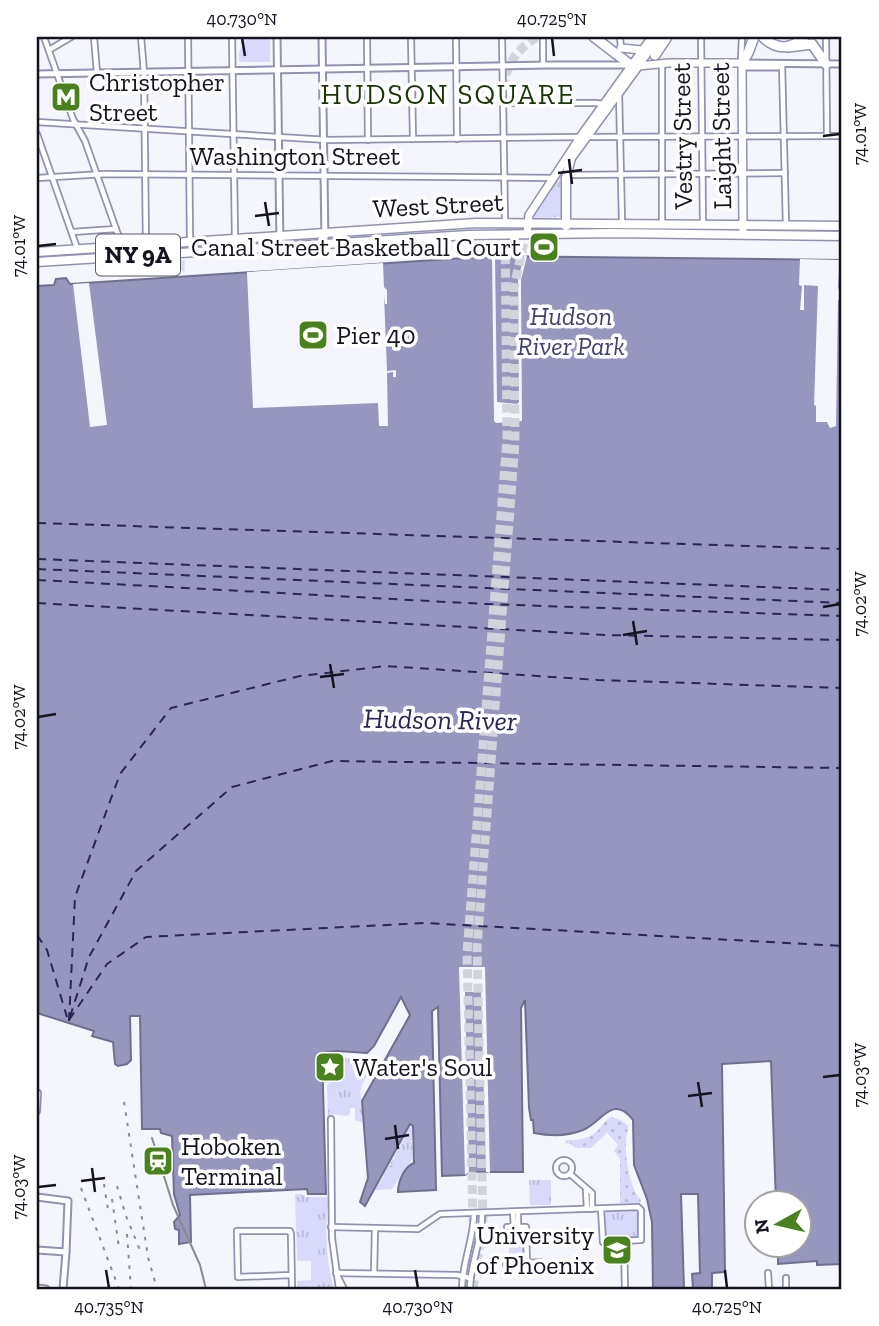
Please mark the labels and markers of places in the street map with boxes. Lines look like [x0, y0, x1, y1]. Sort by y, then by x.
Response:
place label: Christopher Street [89, 66, 225, 128]
metro station icon: Christopher Street [49, 80, 83, 114]
sports icon: Canal Street Basketball Court [527, 230, 561, 264]
place label: Canal Street Basketball Court [191, 231, 521, 263]
sports icon: Pier 40 [296, 318, 330, 352]
place label: Pier 40 [336, 319, 416, 351]
place icon: Water's Soul [313, 1050, 347, 1084]
place label: Water's Soul [353, 1051, 493, 1083]
place label: Hoboken Terminal [181, 1130, 283, 1192]
station icon: Hoboken Terminal [141, 1144, 175, 1178]
place label: University of Phoenix [476, 1219, 595, 1281]
school or university icon: University of Phoenix [600, 1233, 634, 1267]

